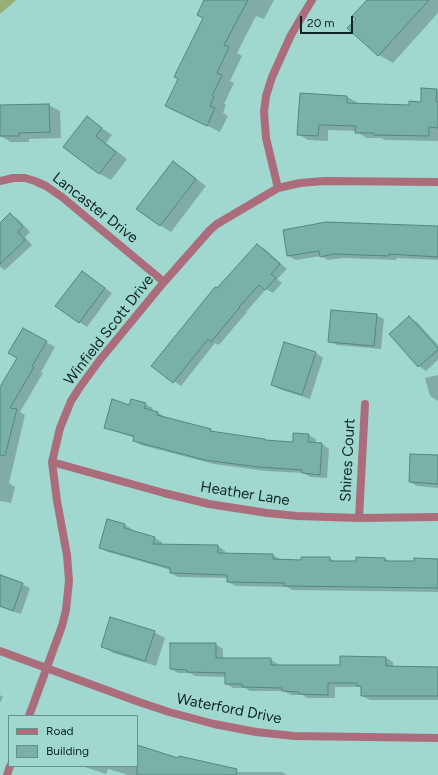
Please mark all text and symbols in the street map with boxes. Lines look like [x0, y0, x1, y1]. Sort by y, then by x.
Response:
scale bar [302, 8, 355, 34]
text: 20 m [307, 16, 335, 30]
street label: Lancaster Drive [49, 169, 141, 247]
street label: Winfield Scott Drive [60, 271, 158, 389]
street label: Shires Court [337, 418, 359, 502]
street label: Heather Lane [199, 478, 291, 510]
street label: Waterford Drive [175, 690, 283, 728]
legend [8, 715, 138, 767]
text: Road [46, 724, 74, 738]
text: Building [46, 744, 89, 758]

